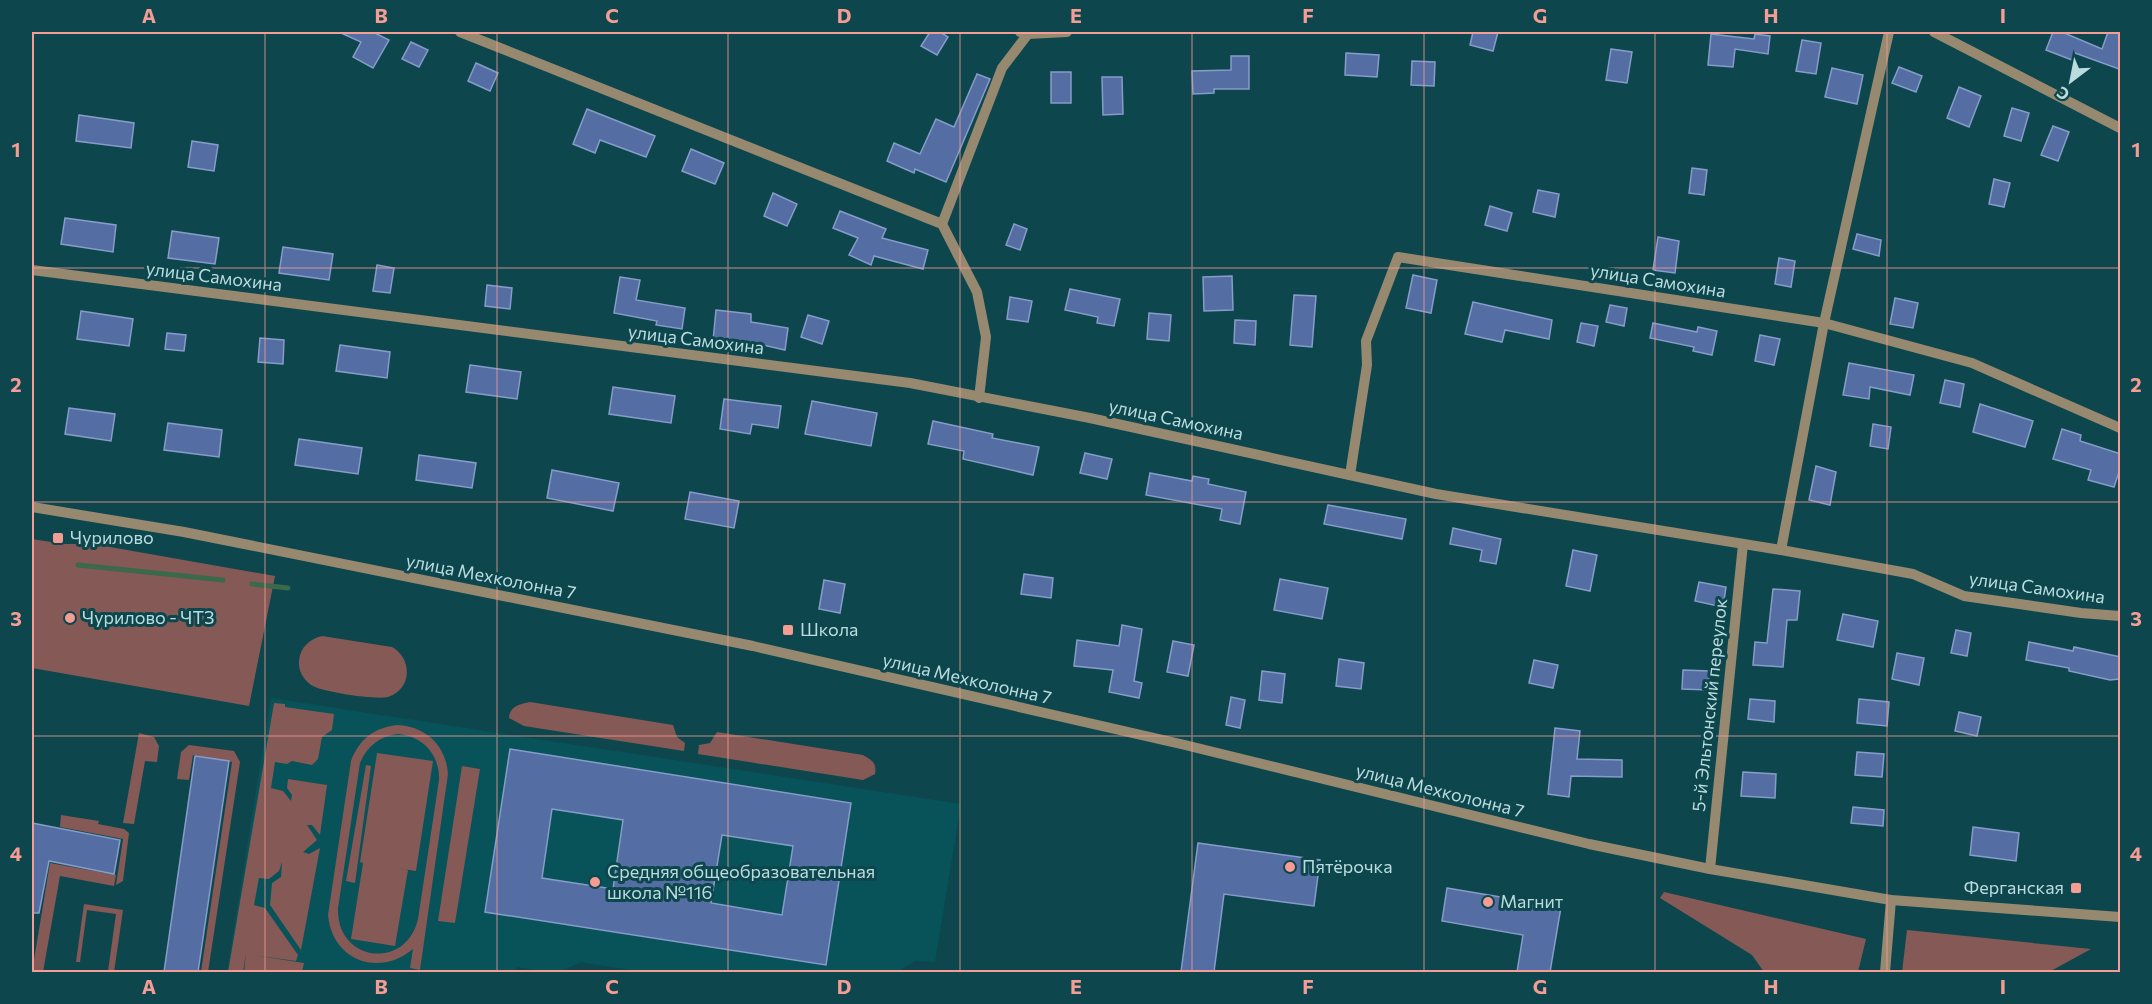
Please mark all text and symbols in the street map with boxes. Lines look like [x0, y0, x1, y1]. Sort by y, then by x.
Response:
text: A [142, 3, 156, 27]
text: B [374, 3, 388, 27]
text: C [605, 3, 619, 27]
text: D [837, 3, 851, 27]
text: E [1070, 3, 1082, 27]
text: F [1302, 3, 1314, 27]
text: G [1533, 3, 1547, 27]
text: H [1764, 3, 1779, 27]
text: I [2000, 3, 2006, 27]
north arrow [2041, 51, 2101, 111]
text: С [2053, 83, 2072, 105]
text: 1 [11, 137, 21, 161]
text: 1 [2131, 137, 2141, 161]
street label: улица Самохина [145, 257, 283, 295]
street label: улица Самохина [1589, 258, 1728, 302]
street label: улица Самохина [627, 320, 765, 358]
text: 2 [10, 372, 22, 396]
text: 2 [2130, 372, 2142, 396]
street label: улица Самохина [1107, 394, 1245, 444]
place label: Чурилово [70, 526, 154, 548]
marker: Чурилово [51, 531, 65, 545]
street label: улица Мехколонна 7 [404, 549, 578, 603]
street label: улица Самохина [1968, 567, 2106, 607]
street label: 5-й Эльтонский переулок [1687, 597, 1731, 813]
text: 3 [10, 606, 22, 630]
place label: Чурилово - ЧТЗ [82, 606, 214, 628]
text: 3 [2130, 606, 2142, 630]
marker: Чурилово - ЧТЗ [63, 611, 77, 625]
place label: Школа [800, 618, 858, 640]
marker: Школа [781, 623, 795, 637]
street label: улица Мехколонна 7 [881, 648, 1054, 708]
street label: улица Мехколонна 7 [1354, 758, 1527, 822]
text: 4 [10, 841, 22, 865]
text: 4 [2130, 841, 2142, 865]
place label: Пятёрочка [1302, 855, 1393, 877]
place label: Средняя общеобразовательная школа №116 [607, 860, 875, 903]
marker: Пятёрочка [1283, 860, 1297, 874]
marker: Средняя общеобразовательная школа №116 [588, 875, 602, 889]
place label: Ферганская [1964, 876, 2064, 898]
marker: Ферганская [2069, 881, 2083, 895]
place label: Магнит [1500, 890, 1564, 912]
marker: Магнит [1481, 895, 1495, 909]
text: A [142, 974, 156, 998]
text: B [374, 974, 388, 998]
text: C [605, 974, 619, 998]
text: D [837, 974, 851, 998]
text: E [1070, 974, 1082, 998]
text: F [1302, 974, 1314, 998]
text: G [1533, 974, 1547, 998]
text: H [1764, 974, 1779, 998]
text: I [2000, 974, 2006, 998]

